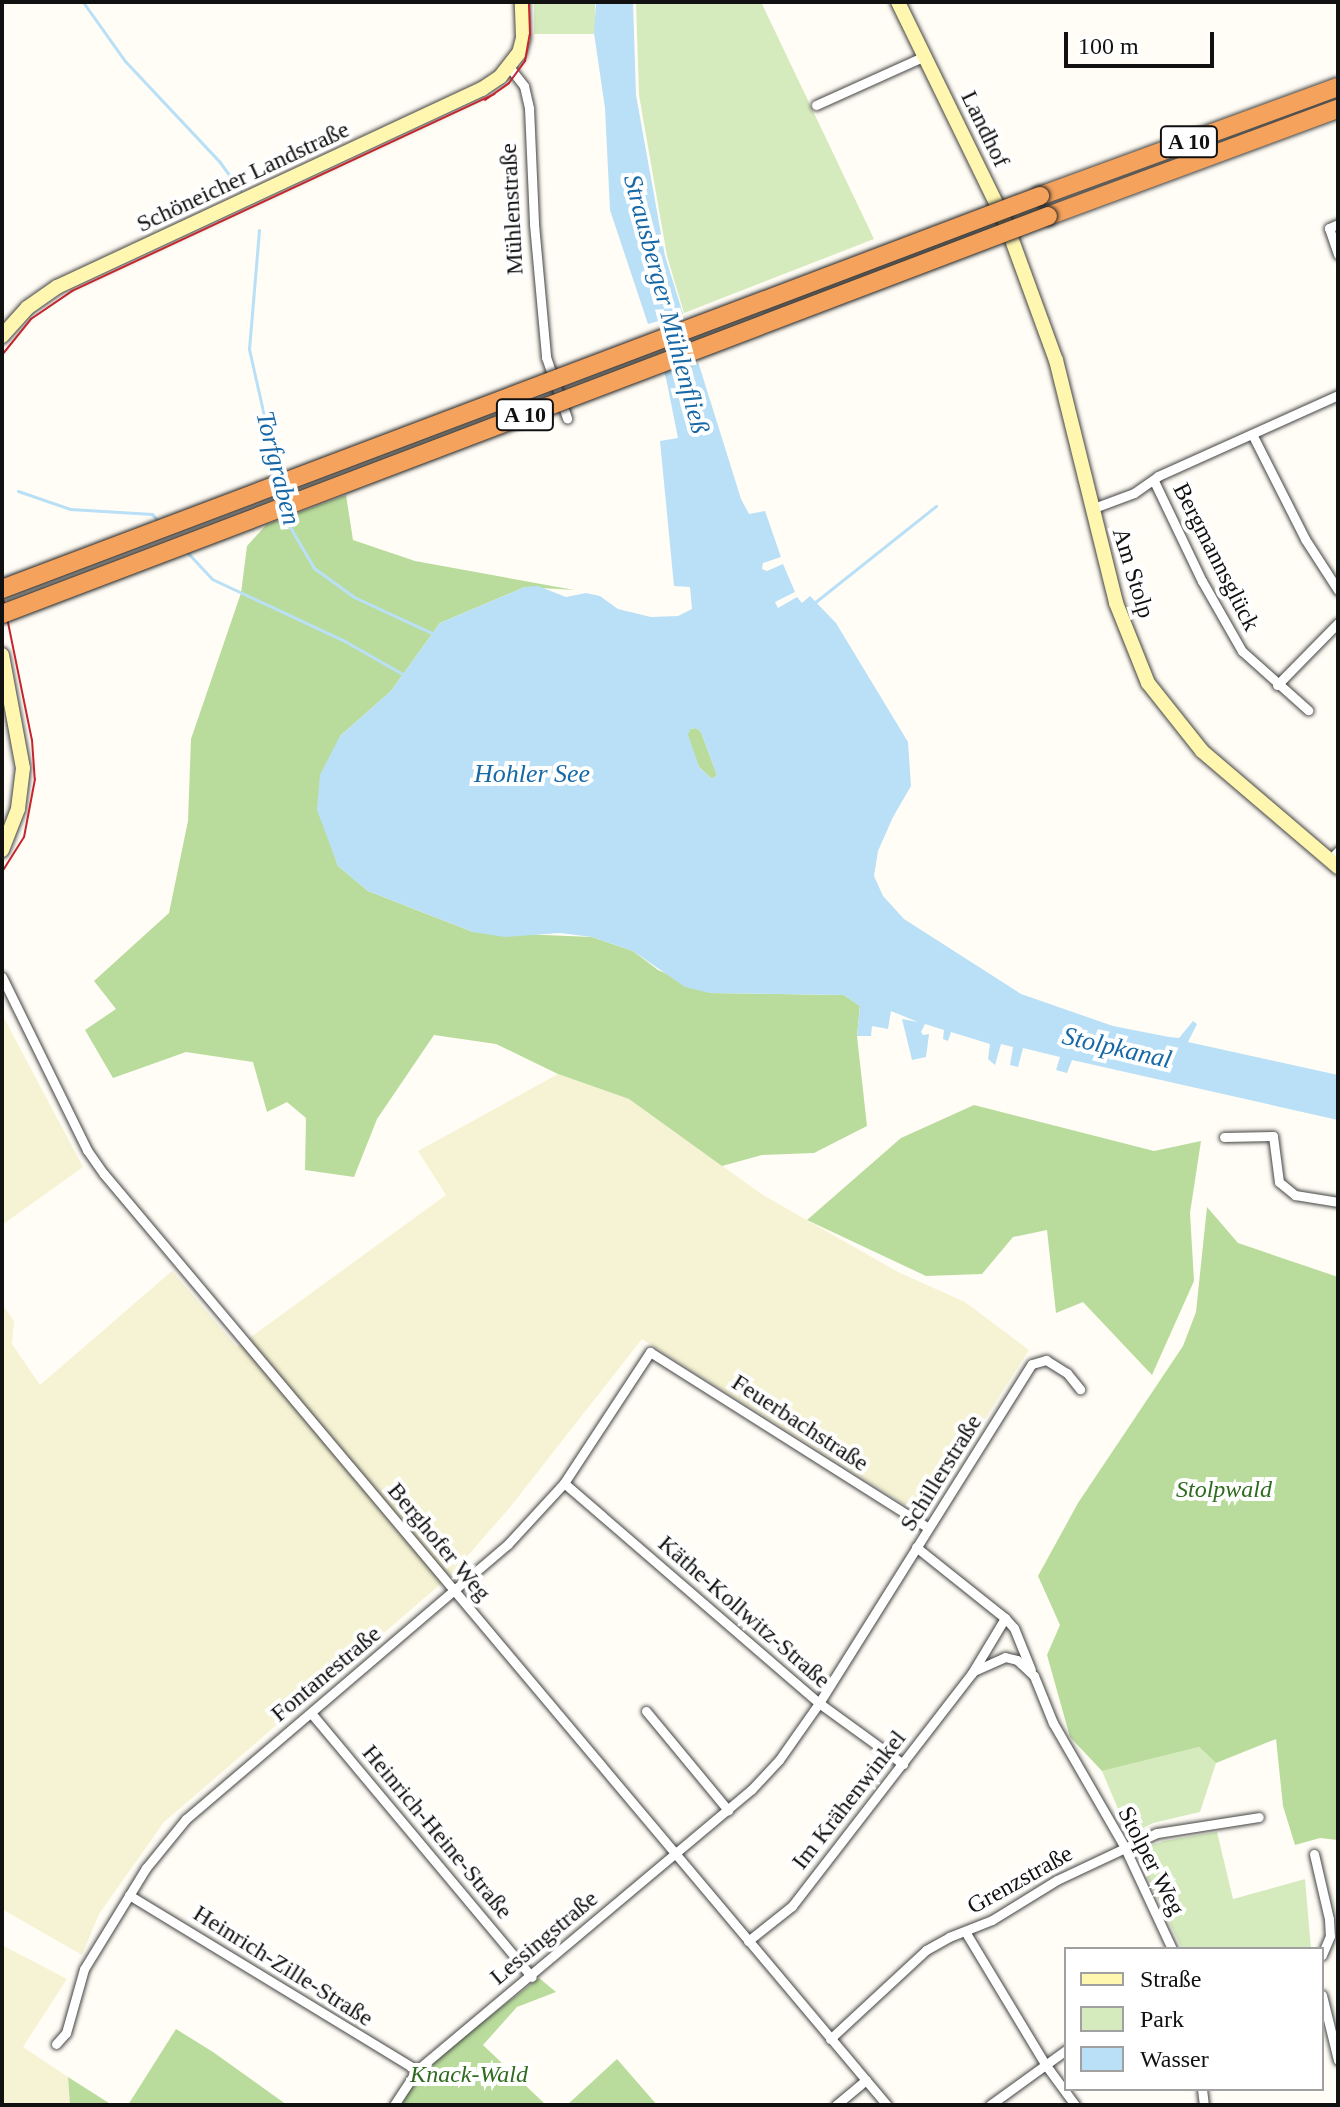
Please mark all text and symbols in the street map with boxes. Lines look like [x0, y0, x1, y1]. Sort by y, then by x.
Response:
scale bar [1068, 16, 1218, 66]
text: 100 m [1078, 33, 1139, 59]
street label: Landhof [954, 86, 1016, 172]
street label: Schöneicher Landstraße [132, 115, 354, 239]
road number: A 10 [1159, 124, 1219, 160]
street label: Mühlenstraße [494, 142, 530, 276]
water label: Strausberger Mühlenfließ [616, 171, 716, 437]
road number: A 10 [495, 397, 555, 433]
water label: Torfgraben [249, 408, 307, 528]
street label: Bergmannsglück [1166, 478, 1266, 636]
street label: Am Stolp [1106, 524, 1160, 622]
water label: Hohler See [474, 758, 590, 790]
water label: Stolpkanal [1059, 1020, 1175, 1076]
street label: Feuerbachstraße [726, 1368, 874, 1478]
street label: Schillerstraße [894, 1409, 988, 1537]
park label: Stolpwald [1176, 1476, 1272, 1504]
street label: Berghofer Weg [381, 1477, 497, 1607]
street label: Käthe-Kollwitz-Straße [652, 1529, 836, 1695]
street label: Fontanestraße [265, 1620, 387, 1728]
street label: Im Krähenwinkel [786, 1725, 912, 1875]
street label: Heinrich-Heine-Straße [356, 1739, 518, 1925]
street label: Stolper Weg [1111, 1802, 1191, 1920]
street label: Grenzstraße [962, 1839, 1078, 1921]
street label: Lessingstraße [484, 1885, 604, 1991]
street label: Heinrich-Zille-Straße [188, 1899, 378, 2033]
legend [1064, 1947, 1324, 2091]
text: Straße [1140, 1966, 1201, 1992]
text: Park [1140, 2006, 1184, 2032]
text: Wasser [1140, 2046, 1209, 2072]
park label: Knack-Wald [410, 2061, 528, 2089]

